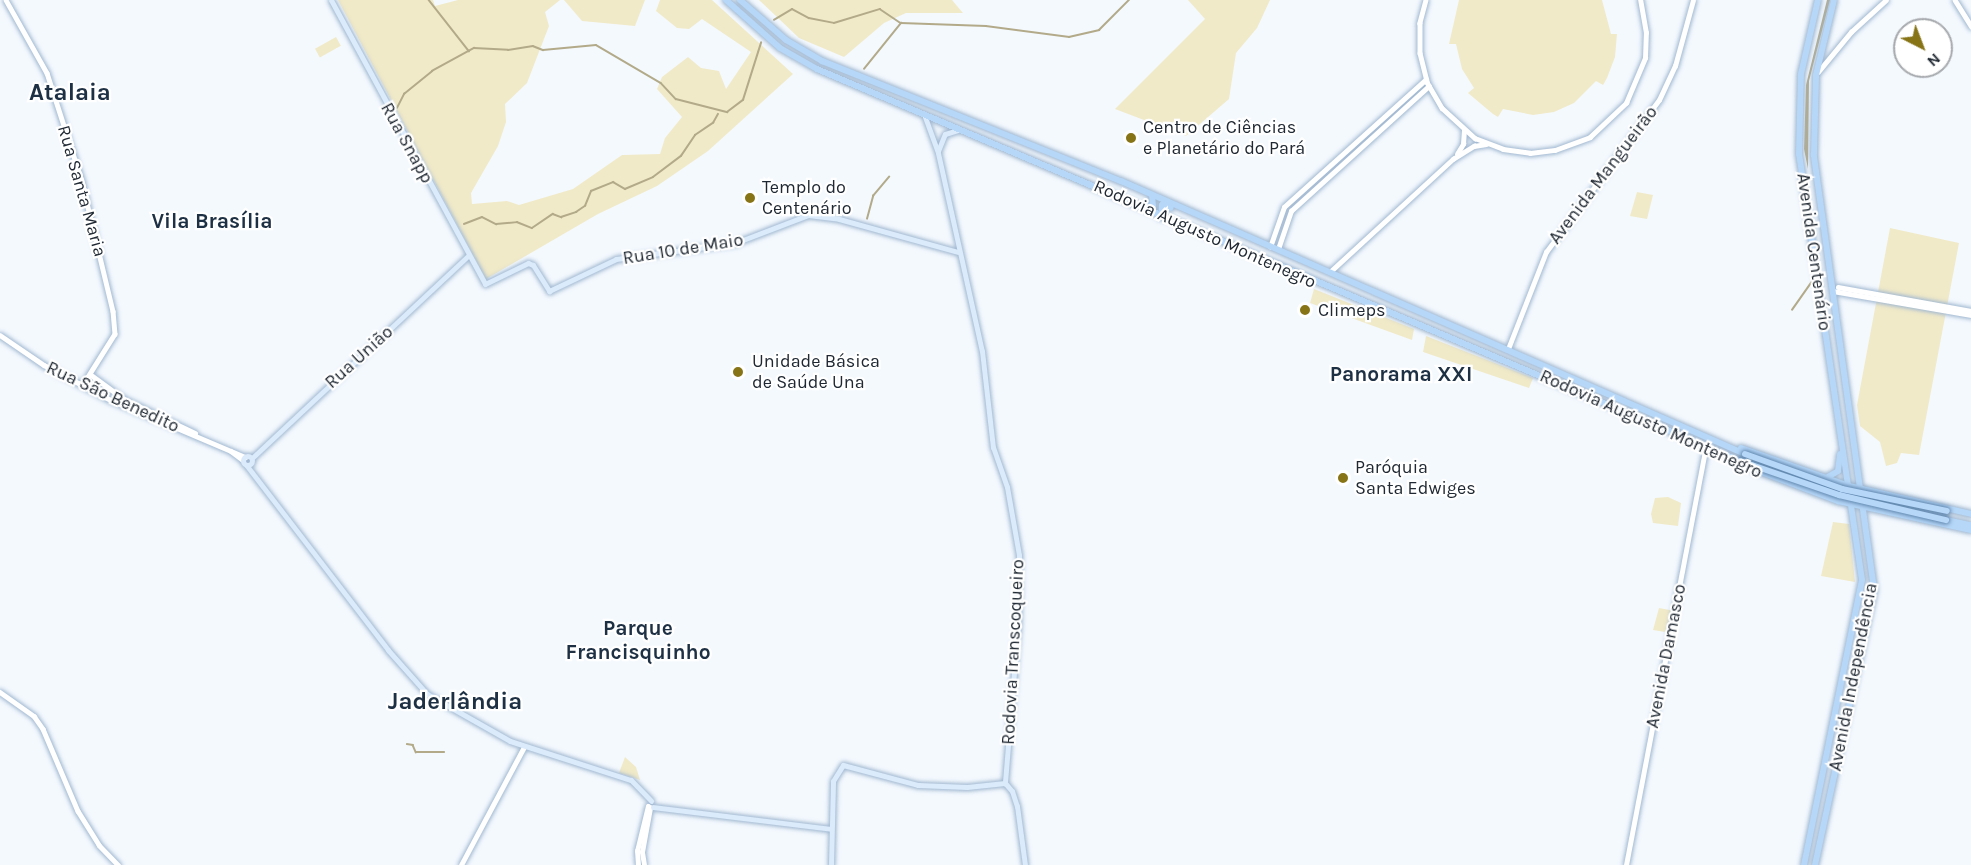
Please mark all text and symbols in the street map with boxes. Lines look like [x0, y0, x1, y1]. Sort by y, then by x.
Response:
north arrow [1893, 18, 1953, 78]
text: N [1923, 49, 1945, 71]
district label: Atalaia [29, 79, 111, 107]
street label: Rua Snapp [376, 99, 438, 187]
street label: Avenida Mangueirão [1544, 102, 1662, 248]
place label: Centro de Ciências e Planetário do Pará [1143, 117, 1305, 160]
street label: Rua Santa Maria [53, 123, 111, 259]
marker: Centro de Ciências e Planetário do Pará [1124, 131, 1138, 145]
street label: Avenida Centenário [1792, 172, 1836, 332]
street label: Rodovia Augusto Montenegro [1090, 175, 1320, 293]
place label: Templo do Centenário [762, 177, 852, 219]
marker: Templo do Centenário [743, 191, 757, 205]
district label: Vila Brasília [151, 208, 273, 234]
street label: Rua 10 de Maio [621, 229, 745, 269]
place label: Climeps [1318, 299, 1385, 321]
marker: Climeps [1296, 301, 1314, 319]
street label: Rua União [321, 321, 397, 393]
place label: Unidade Básica de Saúde Una [752, 351, 880, 394]
street label: Rua São Benedito [43, 357, 183, 437]
district label: Panorama XXI [1330, 361, 1472, 387]
marker: Unidade Básica de Saúde Una [729, 363, 747, 381]
street label: Rodovia Augusto Montenegro [1536, 365, 1766, 483]
place label: Paróquia Santa Edwiges [1355, 457, 1476, 500]
marker: Paróquia Santa Edwiges [1336, 471, 1350, 485]
street label: Rodovia Transcoqueiro [997, 559, 1029, 745]
street label: Avenida Independência [1824, 581, 1882, 773]
street label: Avenida Damasco [1641, 582, 1691, 730]
district label: Parque Francisquinho [565, 615, 711, 665]
district label: Jaderlândia [388, 688, 522, 716]

